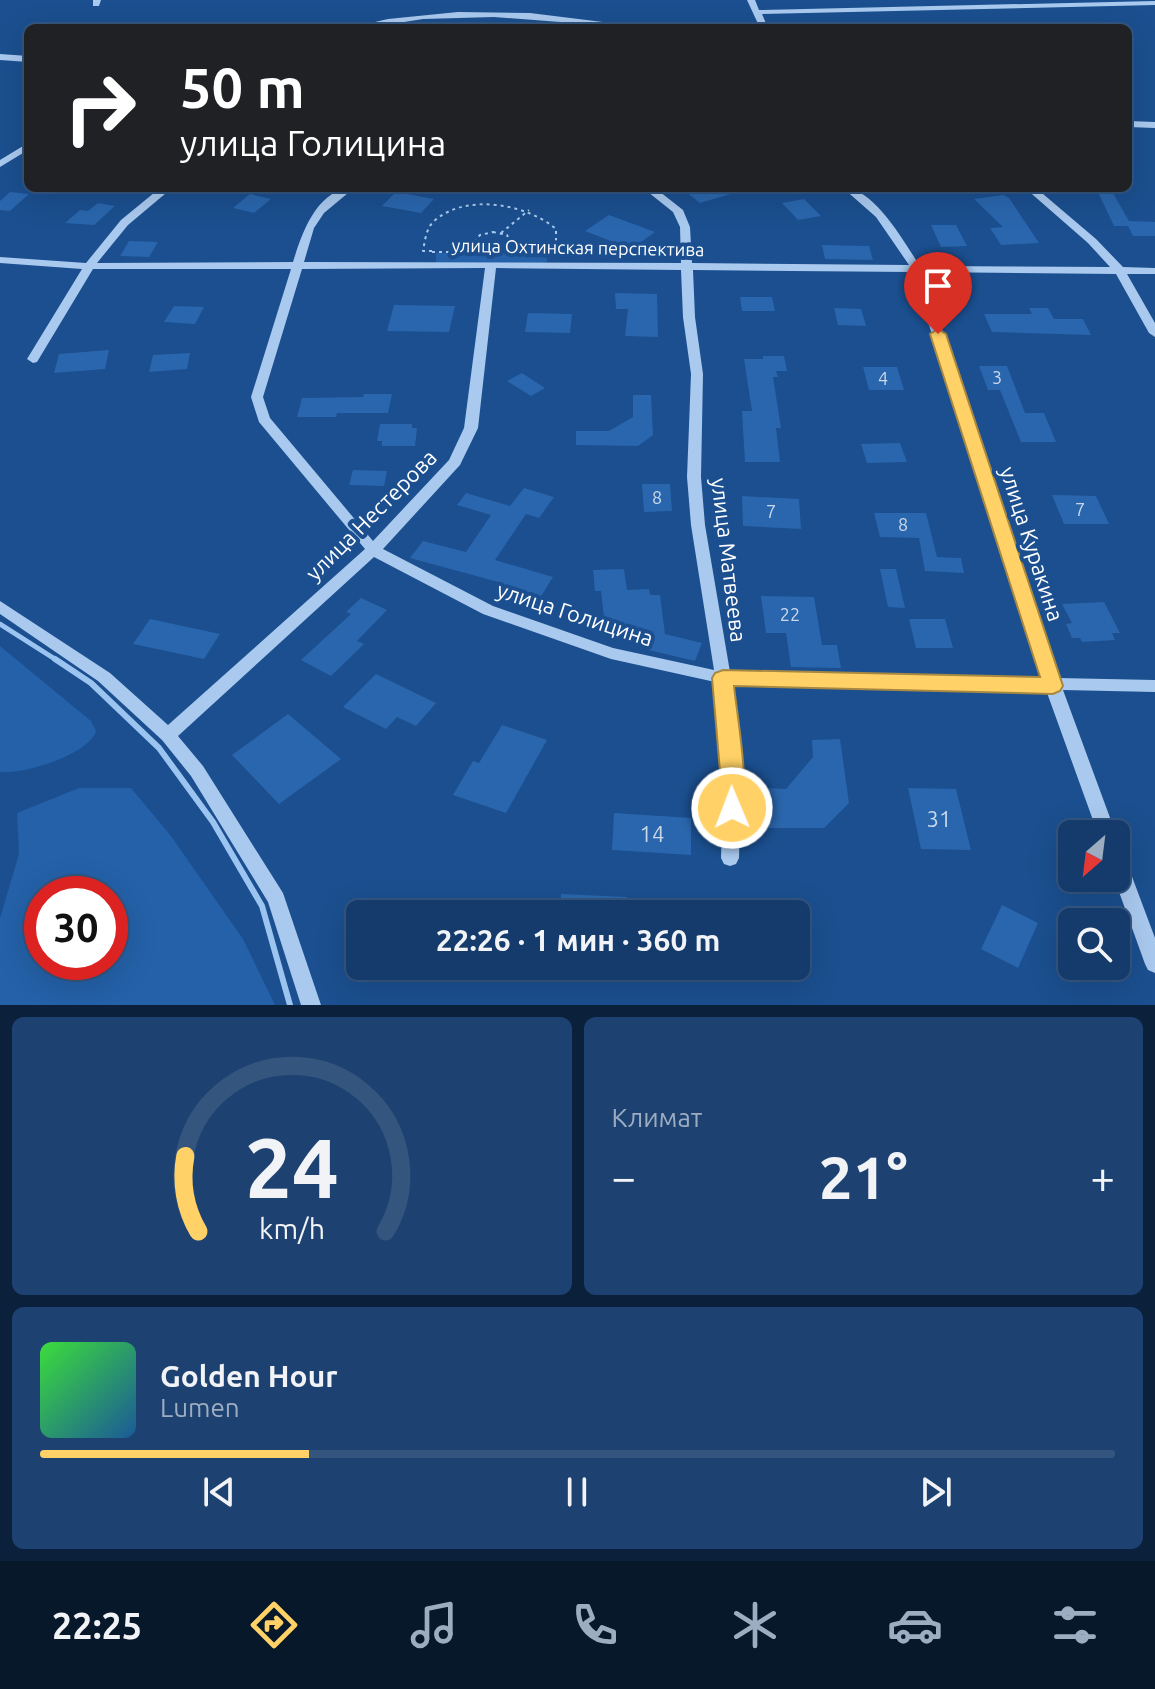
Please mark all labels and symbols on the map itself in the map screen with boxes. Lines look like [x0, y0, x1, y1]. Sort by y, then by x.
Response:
street label: улица Охтинская перспектива [451, 235, 705, 259]
pin [904, 252, 972, 334]
house number: 3 [992, 367, 1002, 387]
house number: 4 [878, 368, 888, 388]
street label: улица Нестерова [300, 444, 441, 585]
street label: улица Куракина [996, 463, 1069, 624]
street label: улица Матвеева [707, 476, 752, 644]
house number: 8 [652, 487, 662, 507]
house number: 7 [1075, 499, 1085, 519]
house number: 7 [766, 501, 776, 521]
house number: 8 [898, 514, 908, 534]
street label: улица Голицина [494, 576, 656, 651]
house number: 22 [780, 604, 800, 624]
position arrow [690, 766, 774, 850]
house number: 31 [927, 806, 951, 831]
north arrow [1058, 820, 1130, 892]
house number: 14 [640, 821, 664, 846]
speed limit sign: 30 [24, 876, 128, 980]

